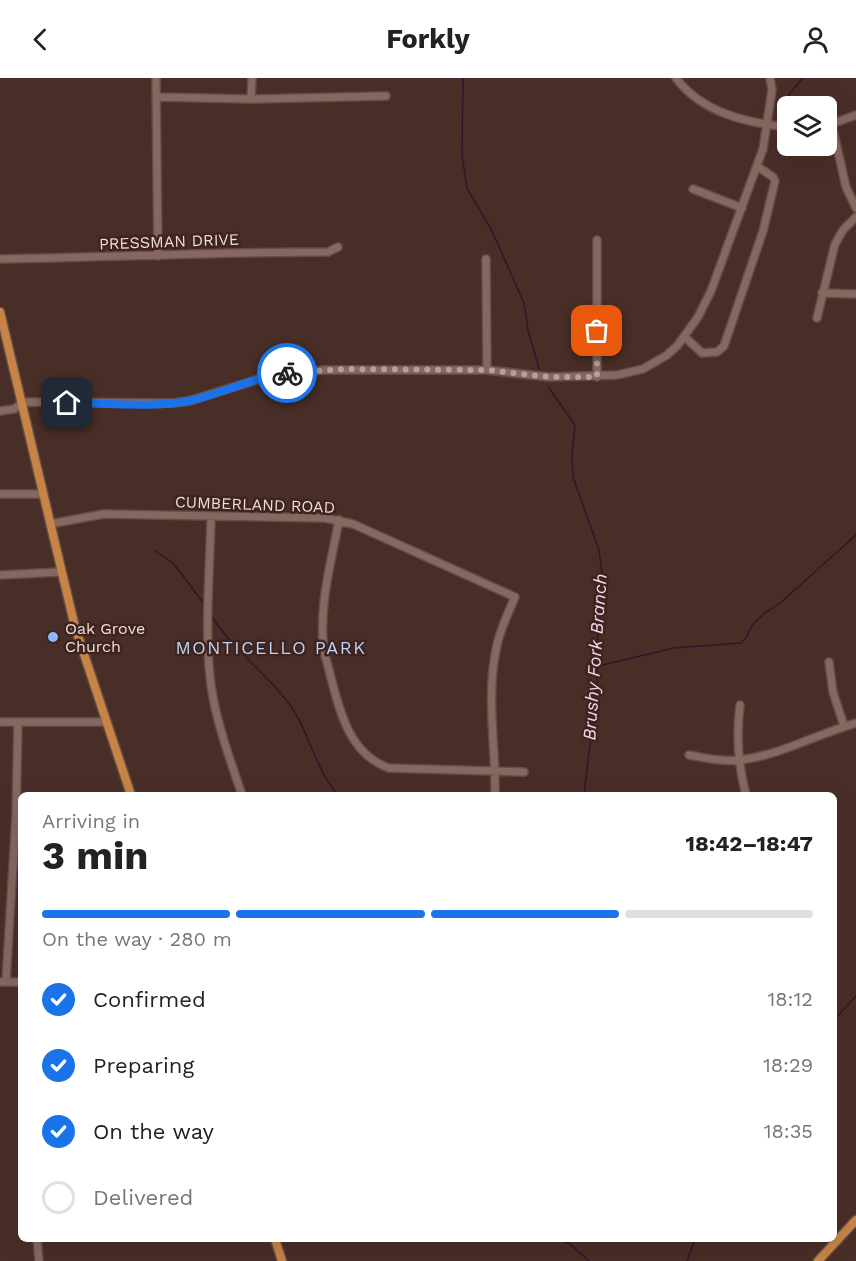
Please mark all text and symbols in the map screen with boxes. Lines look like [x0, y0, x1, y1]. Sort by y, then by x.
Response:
icon: back [24, 23, 57, 56]
text: Forkly [386, 23, 470, 55]
icon: person [799, 23, 832, 56]
map controls [777, 96, 837, 156]
button: layers [777, 96, 837, 156]
street label: PRESSMAN DRIVE [99, 230, 239, 253]
pin [571, 305, 622, 356]
icon: bag [580, 314, 613, 347]
courier [257, 343, 317, 403]
icon: bike [271, 357, 304, 390]
pin [41, 377, 92, 428]
icon: home [50, 386, 83, 419]
street label: CUMBERLAND ROAD [175, 492, 335, 517]
water label: Brushy Fork Branch [578, 573, 611, 741]
place label: Oak Grove Church [65, 619, 145, 656]
marker: Oak Grove Church [46, 630, 60, 644]
district label: MONTICELLO PARK [175, 637, 367, 658]
text: Arriving in [42, 809, 140, 833]
text: 18:42–18:47 [685, 831, 813, 856]
text: 3 min [42, 833, 149, 878]
text: On the way · 280 m [42, 927, 232, 951]
icon: check [42, 983, 75, 1016]
text: Confirmed [93, 987, 206, 1012]
text: 18:12 [768, 987, 813, 1011]
icon: check [42, 1049, 75, 1082]
text: Preparing [93, 1053, 194, 1078]
text: 18:29 [763, 1053, 813, 1077]
icon: check [42, 1115, 75, 1148]
text: On the way [93, 1119, 214, 1144]
text: 18:35 [764, 1119, 813, 1143]
text: Delivered [93, 1185, 193, 1210]

